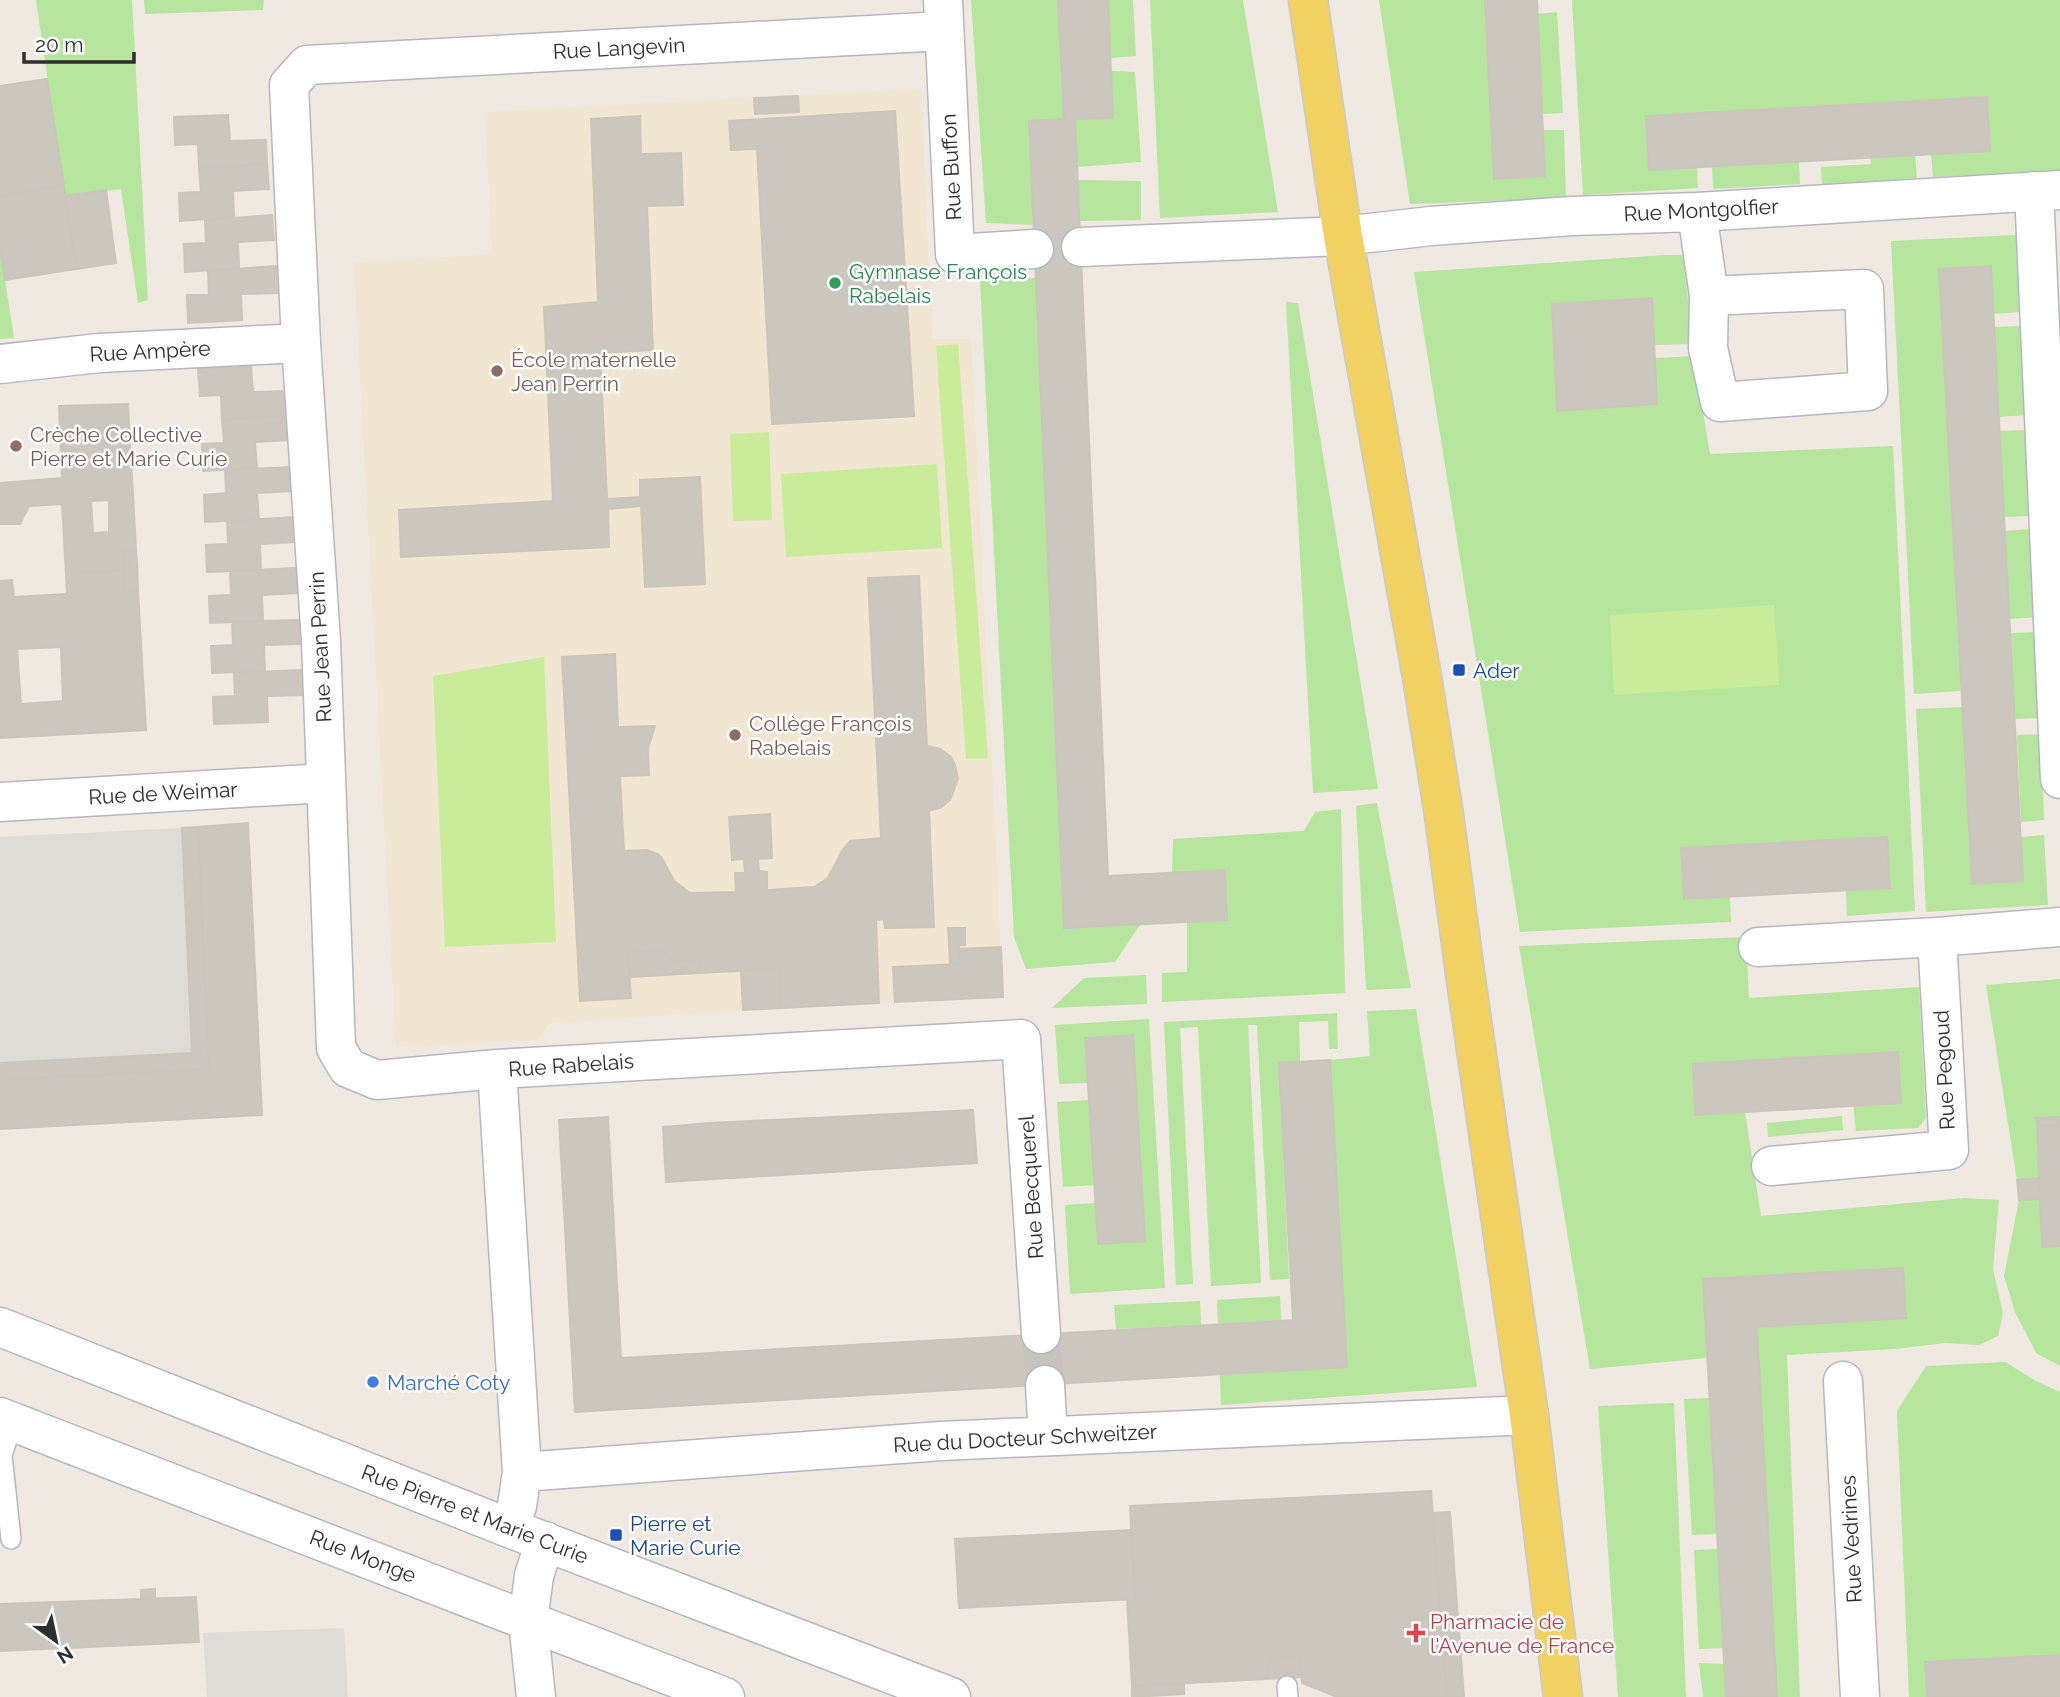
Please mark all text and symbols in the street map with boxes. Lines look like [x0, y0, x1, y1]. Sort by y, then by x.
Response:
scale bar [24, 21, 135, 65]
text: 20 m [35, 32, 83, 57]
street label: Rue Langevin [552, 32, 686, 64]
street label: Rue Buffon [936, 113, 966, 221]
street label: Rue Montgolfier [1623, 193, 1780, 227]
place label: Gymnase François Rabelais [849, 259, 1027, 308]
marker: Gymnase François Rabelais [827, 275, 843, 291]
street label: Rue Ampère [89, 335, 211, 367]
place label: École maternelle Jean Perrin [511, 347, 676, 396]
marker: École maternelle Jean Perrin [489, 363, 505, 379]
place label: Crèche Collective Pierre et Marie Curie [30, 422, 227, 471]
marker: Crèche Collective Pierre et Marie Curie [8, 438, 24, 454]
street label: Rue Jean Perrin [304, 571, 336, 723]
place label: Ader [1473, 658, 1520, 683]
marker: Ader [1451, 662, 1467, 678]
place label: Collège François Rabelais [749, 711, 912, 760]
marker: Collège François Rabelais [727, 727, 743, 743]
street label: Rue de Weimar [88, 777, 239, 809]
street label: Rue Pegoud [1928, 1009, 1960, 1131]
street label: Rue Rabelais [507, 1048, 635, 1082]
street label: Rue Becquerel [1013, 1114, 1049, 1260]
place label: Marché Coty [387, 1370, 510, 1395]
marker: Marché Coty [365, 1374, 381, 1390]
street label: Rue du Docteur Schweitzer [892, 1419, 1158, 1457]
street label: Rue Pierre et Marie Curie [358, 1459, 592, 1569]
street label: Rue Vedrines [1835, 1474, 1867, 1604]
place label: Pierre et Marie Curie [630, 1511, 741, 1560]
street label: Rue Monge [306, 1524, 420, 1588]
marker: Pierre et Marie Curie [608, 1527, 624, 1543]
north arrow [21, 1606, 91, 1676]
place label: Pharmacie de l'Avenue de France [1430, 1609, 1614, 1658]
marker: Pharmacie de l'Avenue de France [1408, 1625, 1424, 1641]
text: N [53, 1642, 77, 1668]

